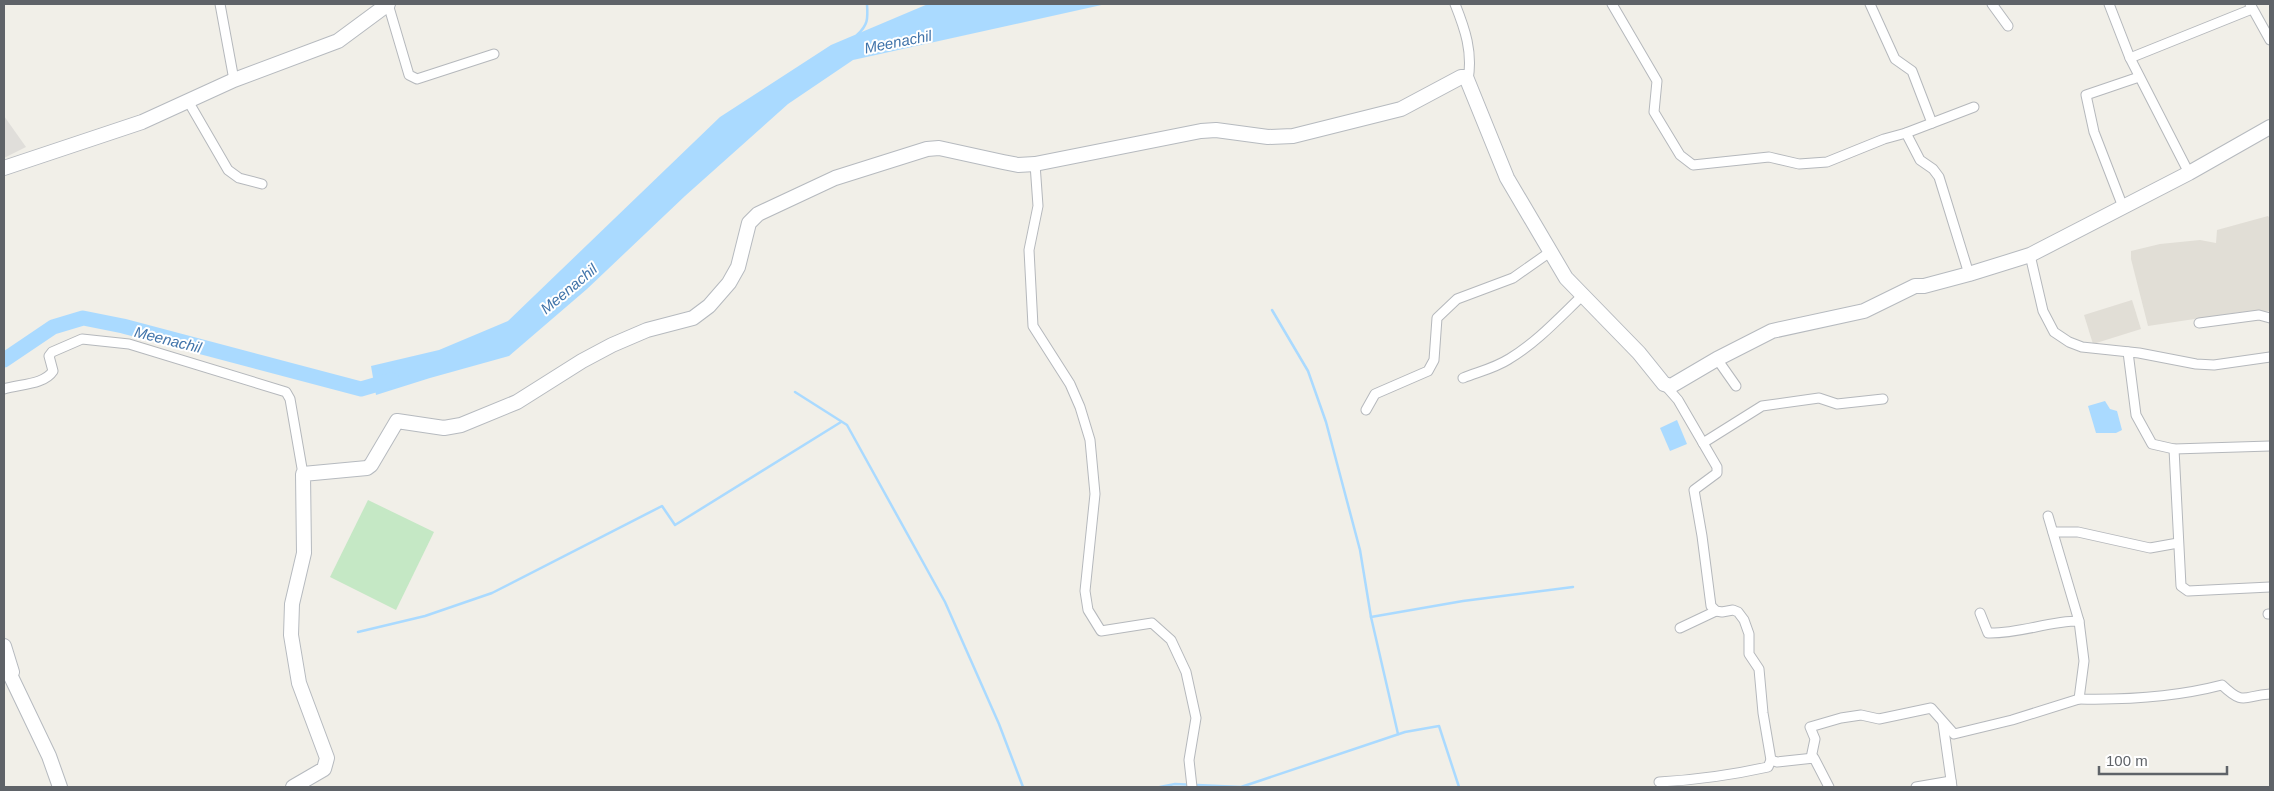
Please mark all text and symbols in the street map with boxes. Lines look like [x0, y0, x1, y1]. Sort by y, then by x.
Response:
water label: Meenachil [863, 27, 934, 56]
water label: Meenachil [537, 260, 601, 317]
water label: Meenachil [133, 323, 204, 356]
scale bar [2099, 744, 2226, 776]
text: 100 m [2106, 752, 2148, 769]

